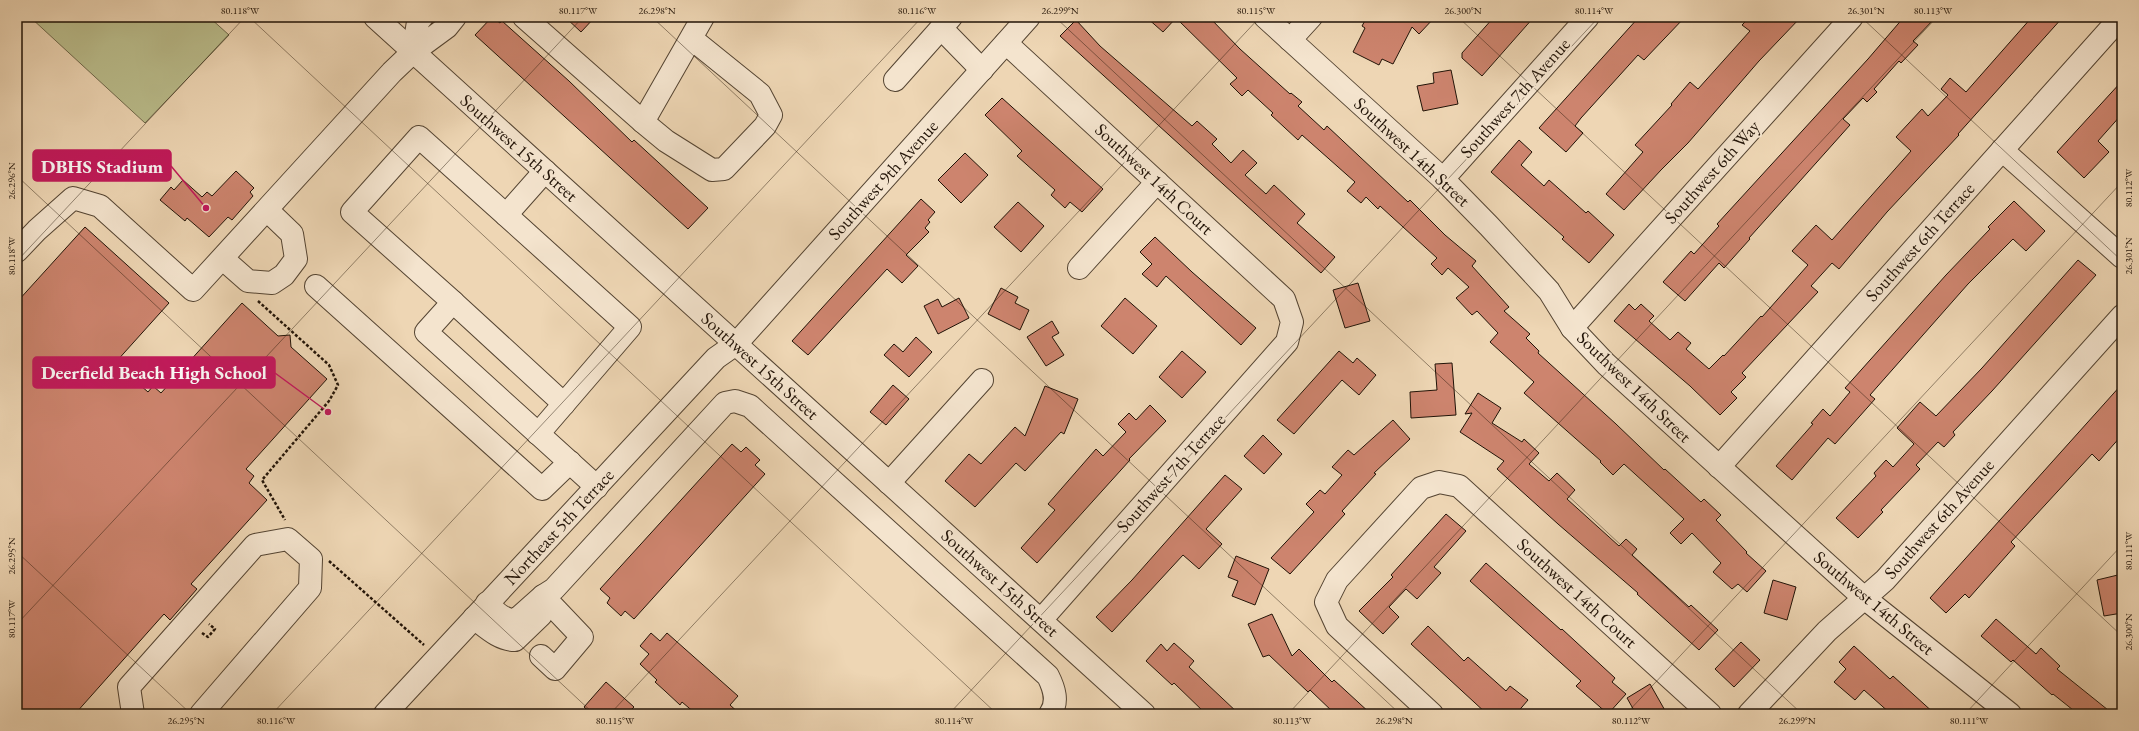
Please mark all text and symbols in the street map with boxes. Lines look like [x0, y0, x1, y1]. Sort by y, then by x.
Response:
text: 80.118°W [221, 4, 260, 17]
text: 80.117°W [559, 4, 598, 17]
text: 26.298°N [638, 4, 676, 17]
text: 80.116°W [898, 4, 937, 17]
text: 26.299°N [1041, 4, 1079, 17]
text: 80.115°W [1237, 4, 1276, 17]
text: 26.300°N [1444, 4, 1482, 17]
text: 80.114°W [1575, 4, 1614, 17]
text: 26.301°N [1847, 4, 1885, 17]
text: 80.113°W [1914, 4, 1953, 17]
street label: Southwest 7th Avenue [1455, 33, 1575, 163]
street label: Southwest 15th Street [456, 89, 583, 207]
street label: Southwest 14th Street [1349, 92, 1475, 212]
street label: Southwest 9th Avenue [823, 115, 943, 245]
street label: Southwest 6th Way [1659, 115, 1764, 228]
street label: Southwest 14th Court [1090, 118, 1219, 240]
callout: DBHS Stadium [33, 150, 171, 181]
text: DBHS Stadium [41, 154, 164, 179]
text: 26.296°N [5, 162, 18, 200]
text: 80.112°W [2122, 168, 2135, 207]
street label: Southwest 6th Terrace [1860, 177, 1979, 306]
text: 80.118°W [5, 236, 18, 275]
text: 26.301°N [2122, 237, 2135, 275]
street label: Southwest 15th Street [697, 307, 824, 425]
street label: Southwest 14th Street [1572, 326, 1697, 447]
callout: Deerfield Beach High School [33, 357, 275, 388]
text: Deerfield Beach High School [41, 360, 268, 385]
street label: Southwest 7th Terrace [1111, 408, 1230, 537]
street label: Southwest 6th Avenue [1879, 454, 1999, 584]
street label: Northeast 5th Terrace [499, 464, 619, 590]
street label: Southwest 15th Street [937, 524, 1064, 642]
text: 80.111°W [2122, 531, 2135, 570]
street label: Southwest 14th Court [1512, 533, 1642, 653]
text: 26.295°N [5, 537, 18, 575]
street label: Southwest 14th Street [1809, 545, 1940, 660]
text: 80.117°W [5, 599, 18, 638]
text: 26.300°N [2122, 613, 2135, 651]
text: 26.295°N [167, 714, 205, 727]
text: 80.116°W [257, 714, 296, 727]
text: 80.115°W [596, 714, 635, 727]
text: 80.114°W [935, 714, 974, 727]
text: 80.113°W [1273, 714, 1312, 727]
text: 26.298°N [1375, 714, 1413, 727]
text: 80.112°W [1612, 714, 1651, 727]
text: 26.299°N [1778, 714, 1816, 727]
text: 80.111°W [1950, 714, 1989, 727]

